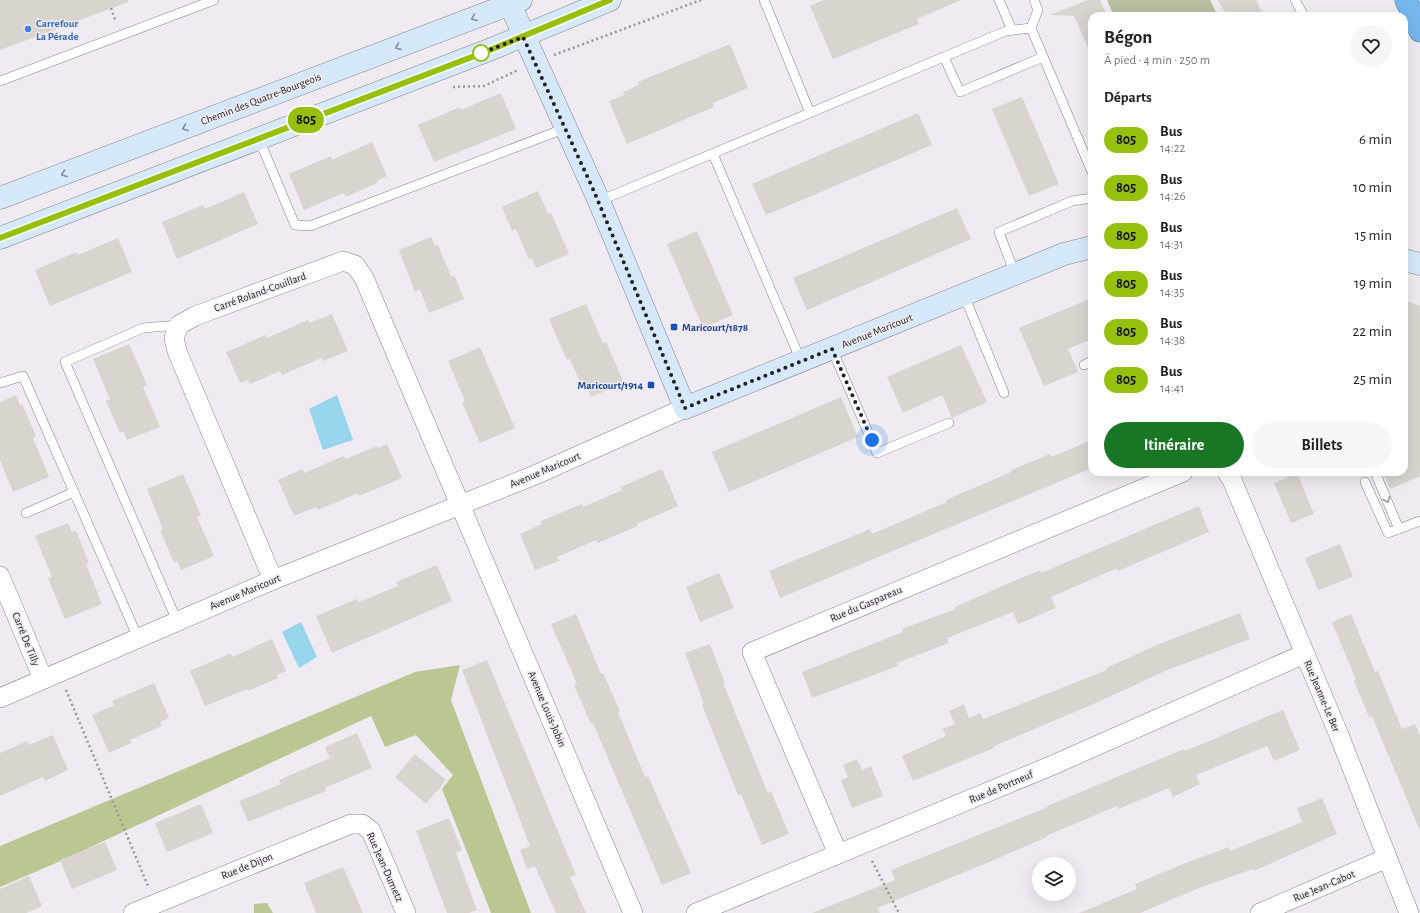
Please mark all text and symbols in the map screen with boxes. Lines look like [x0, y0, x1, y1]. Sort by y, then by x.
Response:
one-way arrow [471, 14, 478, 22]
place label: Carrefour La Pérade [36, 18, 79, 42]
marker: Carrefour La Pérade [23, 24, 33, 34]
button: heart [1350, 25, 1392, 67]
text: Bégon [1104, 28, 1152, 47]
one-way arrow [395, 43, 402, 51]
unlabelled marker [472, 44, 490, 62]
text: À pied · 4 min · 250 m [1104, 54, 1210, 67]
street label: Chemin des Quatre-Bourgeois [199, 71, 323, 127]
text: Départs [1104, 90, 1152, 105]
line badge: 805 [283, 107, 329, 133]
text: 805 [296, 113, 316, 127]
one-way arrow [182, 124, 189, 132]
text: Bus [1160, 124, 1182, 139]
text: 6 min [1359, 132, 1392, 147]
text: 805 [1116, 133, 1136, 147]
text: 14:22 [1160, 142, 1186, 155]
one-way arrow [60, 170, 67, 178]
text: Bus [1160, 172, 1182, 187]
text: 10 min [1353, 180, 1392, 195]
text: 805 [1116, 181, 1136, 195]
text: 14:26 [1160, 190, 1186, 203]
text: Bus [1160, 220, 1182, 235]
text: 15 min [1355, 228, 1392, 243]
text: 805 [1116, 229, 1136, 243]
text: 14:31 [1160, 238, 1184, 251]
text: Bus [1160, 268, 1182, 283]
street label: Carré Roland-Couillard [213, 270, 308, 314]
text: 19 min [1354, 276, 1392, 291]
text: 805 [1116, 277, 1136, 291]
text: 14:35 [1160, 286, 1185, 299]
street label: Avenue Maricourt [840, 312, 915, 350]
text: Bus [1160, 316, 1182, 331]
marker: Maricourt/1878 [669, 322, 679, 332]
place label: Maricourt/1878 [682, 322, 748, 333]
text: 22 min [1353, 324, 1392, 339]
text: 805 [1116, 325, 1136, 339]
text: 14:38 [1160, 334, 1185, 347]
text: Bus [1160, 364, 1182, 379]
text: 25 min [1353, 372, 1392, 387]
text: 805 [1116, 373, 1136, 387]
place label: Maricourt/1914 [578, 380, 643, 391]
marker: Maricourt/1914 [646, 380, 656, 390]
text: 14:41 [1160, 382, 1184, 395]
button: Itinéraire [1104, 422, 1244, 468]
button: Billets [1252, 422, 1392, 468]
your location [862, 430, 882, 450]
street label: Avenue Maricourt [508, 450, 582, 490]
one-way arrow [1382, 496, 1390, 504]
street label: Avenue Maricourt [208, 572, 282, 612]
street label: Rue du Gaspareau [828, 584, 904, 624]
street label: Carré De Tilly [10, 611, 42, 668]
street label: Rue Jeanne-Le Ber [1302, 659, 1342, 734]
street label: Avenue Louis-Jobin [526, 669, 568, 749]
street label: Rue de Portneuf [967, 768, 1035, 805]
street label: Rue Jean-Dumetz [365, 831, 405, 904]
street label: Rue de Dijon [220, 851, 274, 881]
map controls [1032, 857, 1076, 901]
button: layers [1032, 857, 1076, 901]
street label: Rue Jean-Cabot [1291, 868, 1357, 904]

